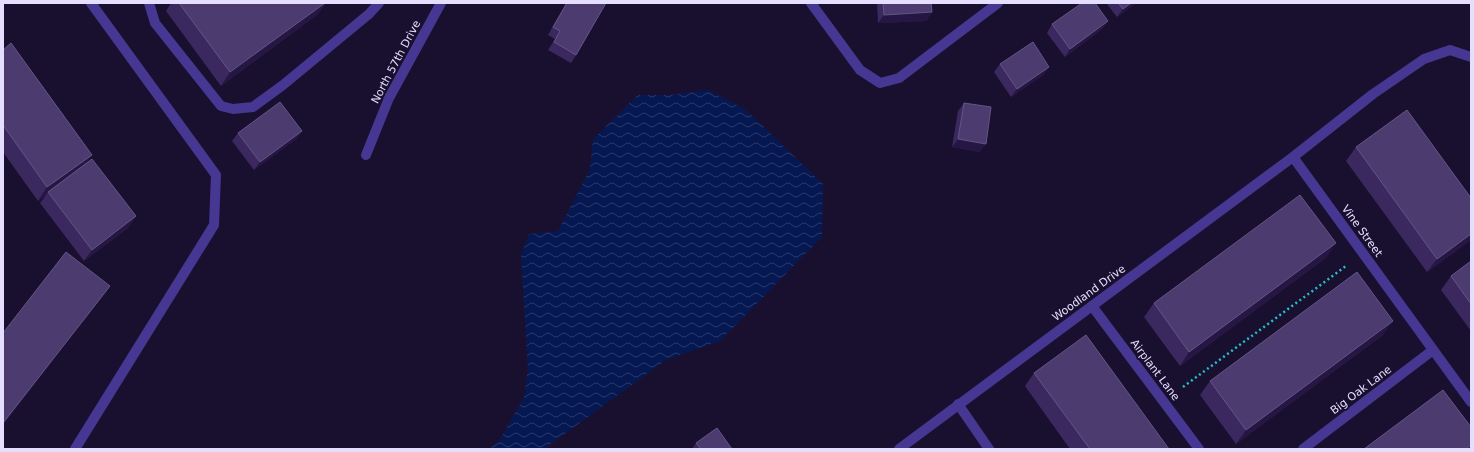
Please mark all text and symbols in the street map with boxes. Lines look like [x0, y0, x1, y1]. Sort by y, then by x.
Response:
street label: North 57th Drive [369, 18, 424, 106]
street label: Vine Street [1339, 203, 1386, 260]
street label: Woodland Drive [1050, 262, 1128, 324]
street label: Airplant Lane [1128, 337, 1182, 403]
street label: Big Oak Lane [1328, 363, 1394, 417]

